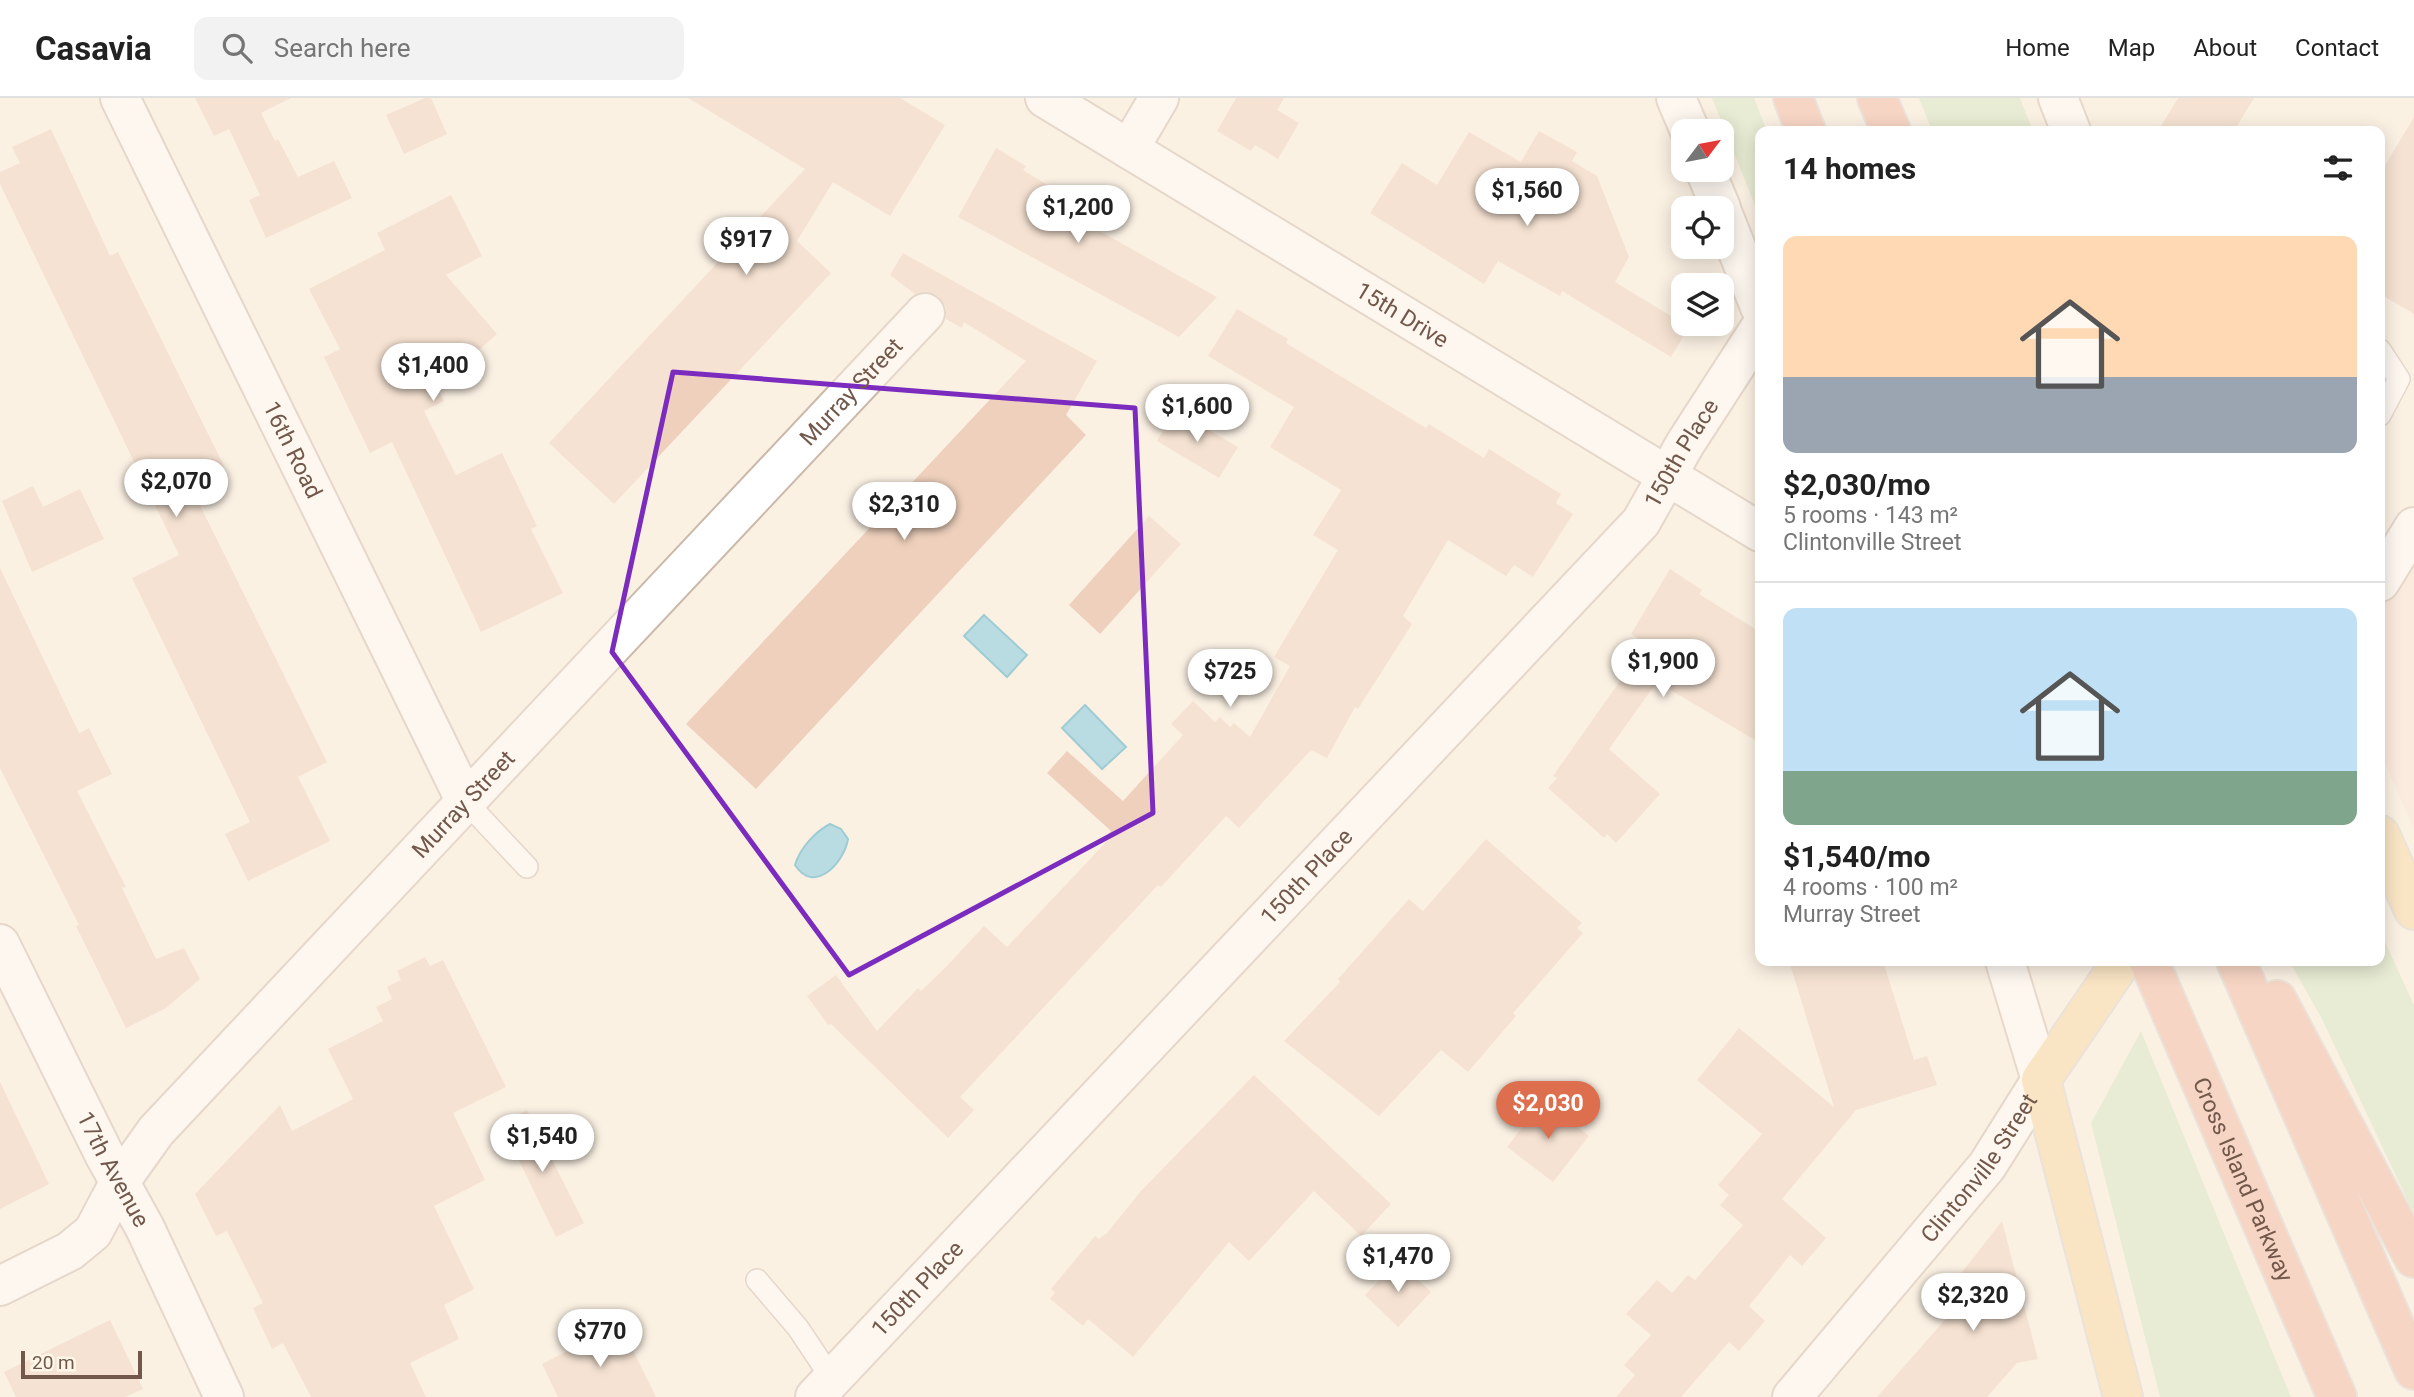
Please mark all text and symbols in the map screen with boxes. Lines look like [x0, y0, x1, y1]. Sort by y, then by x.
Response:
search box [194, 17, 684, 80]
text: Casavia [35, 29, 152, 68]
icon: search [218, 29, 256, 67]
text: Search here [274, 33, 411, 63]
text: Home [2005, 34, 2070, 62]
text: Map [2108, 34, 2155, 62]
text: About [2193, 34, 2257, 62]
text: Contact [2295, 34, 2379, 62]
north arrow [1671, 119, 1734, 182]
map controls [1671, 119, 1734, 336]
icon: filters [2319, 149, 2357, 187]
text: 14 homes [1783, 151, 1916, 186]
pin: $1,560 [1470, 169, 1584, 228]
text: $1,560 [1491, 177, 1563, 204]
pin: $1,200 [1021, 186, 1135, 245]
text: $1,200 [1042, 194, 1114, 221]
button: locate [1671, 196, 1734, 259]
pin: $917 [705, 218, 787, 277]
text: $917 [720, 226, 772, 253]
button: layers [1671, 273, 1734, 336]
street label: 15th Drive [1351, 277, 1454, 353]
icon: home [2007, 281, 2133, 407]
street label: Murray Street [794, 332, 908, 451]
pin: $1,400 [376, 344, 490, 403]
text: $1,400 [397, 352, 469, 379]
pin: $1,600 [1140, 384, 1254, 444]
text: $1,600 [1161, 393, 1233, 420]
street label: 150th Place [1639, 394, 1724, 512]
street label: 16th Road [258, 397, 328, 503]
pin: $2,070 [119, 460, 233, 519]
text: $2,030/mo [1783, 467, 1931, 502]
text: $2,070 [140, 468, 212, 495]
pin: $2,310 [847, 482, 961, 542]
text: $2,310 [868, 491, 940, 518]
text: 5 rooms · 143 m² [1783, 502, 1958, 529]
text: Clintonville Street [1783, 529, 1961, 556]
pin: $1,900 [1606, 640, 1720, 699]
text: $1,900 [1627, 648, 1699, 675]
pin: $725 [1189, 650, 1271, 709]
icon: home [2007, 653, 2133, 779]
text: $725 [1204, 658, 1256, 685]
street label: Murray Street [406, 745, 520, 864]
street label: 150th Place [1255, 823, 1358, 930]
text: $1,540/mo [1783, 839, 1931, 874]
text: 4 rooms · 100 m² [1783, 874, 1958, 901]
text: Murray Street [1783, 901, 1921, 928]
street label: Cross Island Parkway [2187, 1073, 2299, 1286]
pin: $2,030 [1491, 1082, 1605, 1141]
street label: Clintonville Street [1915, 1089, 2043, 1248]
text: $2,030 [1512, 1090, 1584, 1117]
street label: 17th Avenue [72, 1107, 155, 1232]
pin: $1,540 [485, 1114, 599, 1174]
text: $1,540 [506, 1123, 578, 1150]
pin: $1,470 [1341, 1234, 1455, 1294]
street label: 150th Place [866, 1235, 969, 1342]
text: $1,470 [1362, 1243, 1434, 1270]
pin: $2,320 [1916, 1274, 2030, 1333]
text: $2,320 [1937, 1282, 2009, 1309]
pin: $770 [559, 1310, 641, 1369]
text: $770 [574, 1318, 626, 1345]
scale bar [21, 1348, 142, 1380]
text: 20 m [32, 1351, 75, 1374]

